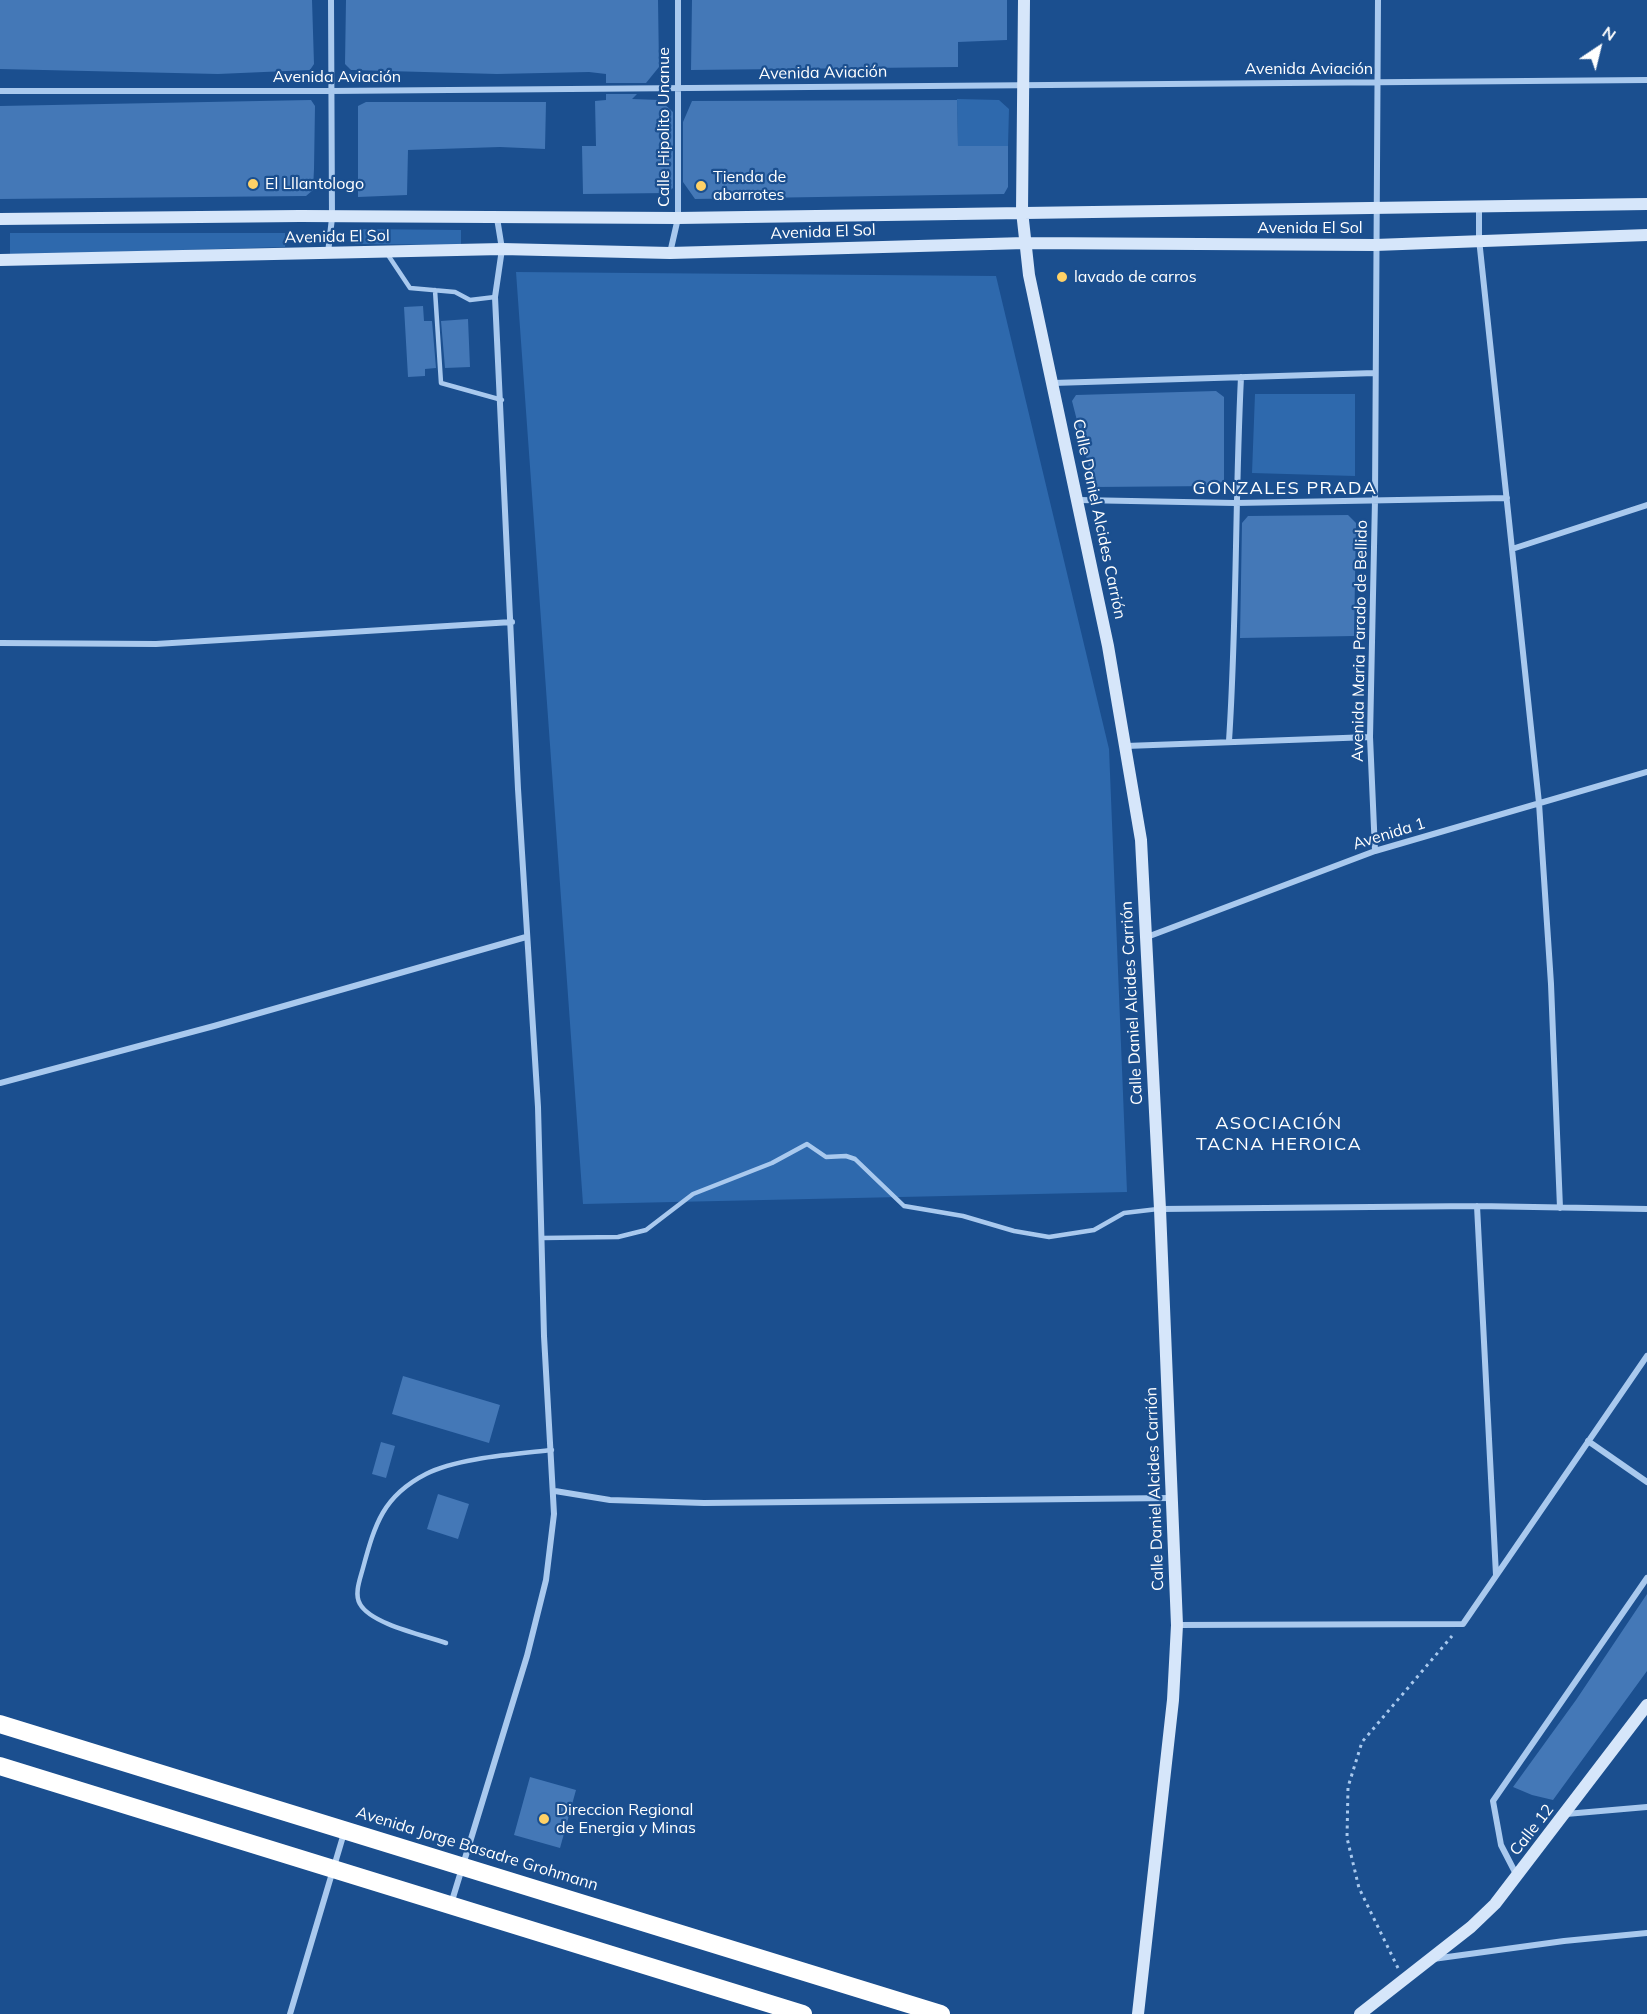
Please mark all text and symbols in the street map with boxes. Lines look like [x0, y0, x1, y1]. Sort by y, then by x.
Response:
north arrow [1569, 18, 1629, 78]
text: N [1599, 22, 1620, 45]
street label: Calle Hipolito Unanue [654, 47, 674, 207]
street label: Avenida Aviación [1245, 59, 1373, 79]
street label: Avenida Aviación [759, 62, 887, 84]
street label: Avenida Aviación [273, 67, 401, 87]
place label: Tienda de abarrotes [713, 167, 786, 205]
place label: El Lllantologo [265, 174, 364, 194]
marker: El Lllantologo [246, 177, 260, 191]
marker: Tienda de abarrotes [694, 179, 708, 193]
street label: Avenida El Sol [1257, 218, 1363, 238]
street label: Avenida El Sol [770, 221, 876, 243]
street label: Avenida El Sol [284, 226, 390, 248]
place label: lavado de carros [1074, 267, 1197, 287]
marker: lavado de carros [1055, 270, 1069, 284]
street label: Calle Daniel Alcides Carrión [1068, 417, 1130, 621]
district label: GONZALES PRADA [1192, 478, 1378, 500]
street label: Avenida Maria Parado de Bellido [1348, 520, 1372, 762]
street label: Avenida 1 [1351, 814, 1427, 854]
street label: Calle Daniel Alcides Carrión [1117, 901, 1147, 1105]
district label: ASOCIACIÓN TACNA HEROICA [1196, 1113, 1362, 1156]
street label: Calle Daniel Alcides Carrión [1142, 1387, 1168, 1591]
place label: Direccion Regional de Energia y Minas [556, 1800, 696, 1838]
street label: Calle 12 [1506, 1800, 1558, 1860]
street label: Avenida Jorge Basadre Grohmann [354, 1803, 600, 1895]
marker: Direccion Regional de Energia y Minas [537, 1812, 551, 1826]

